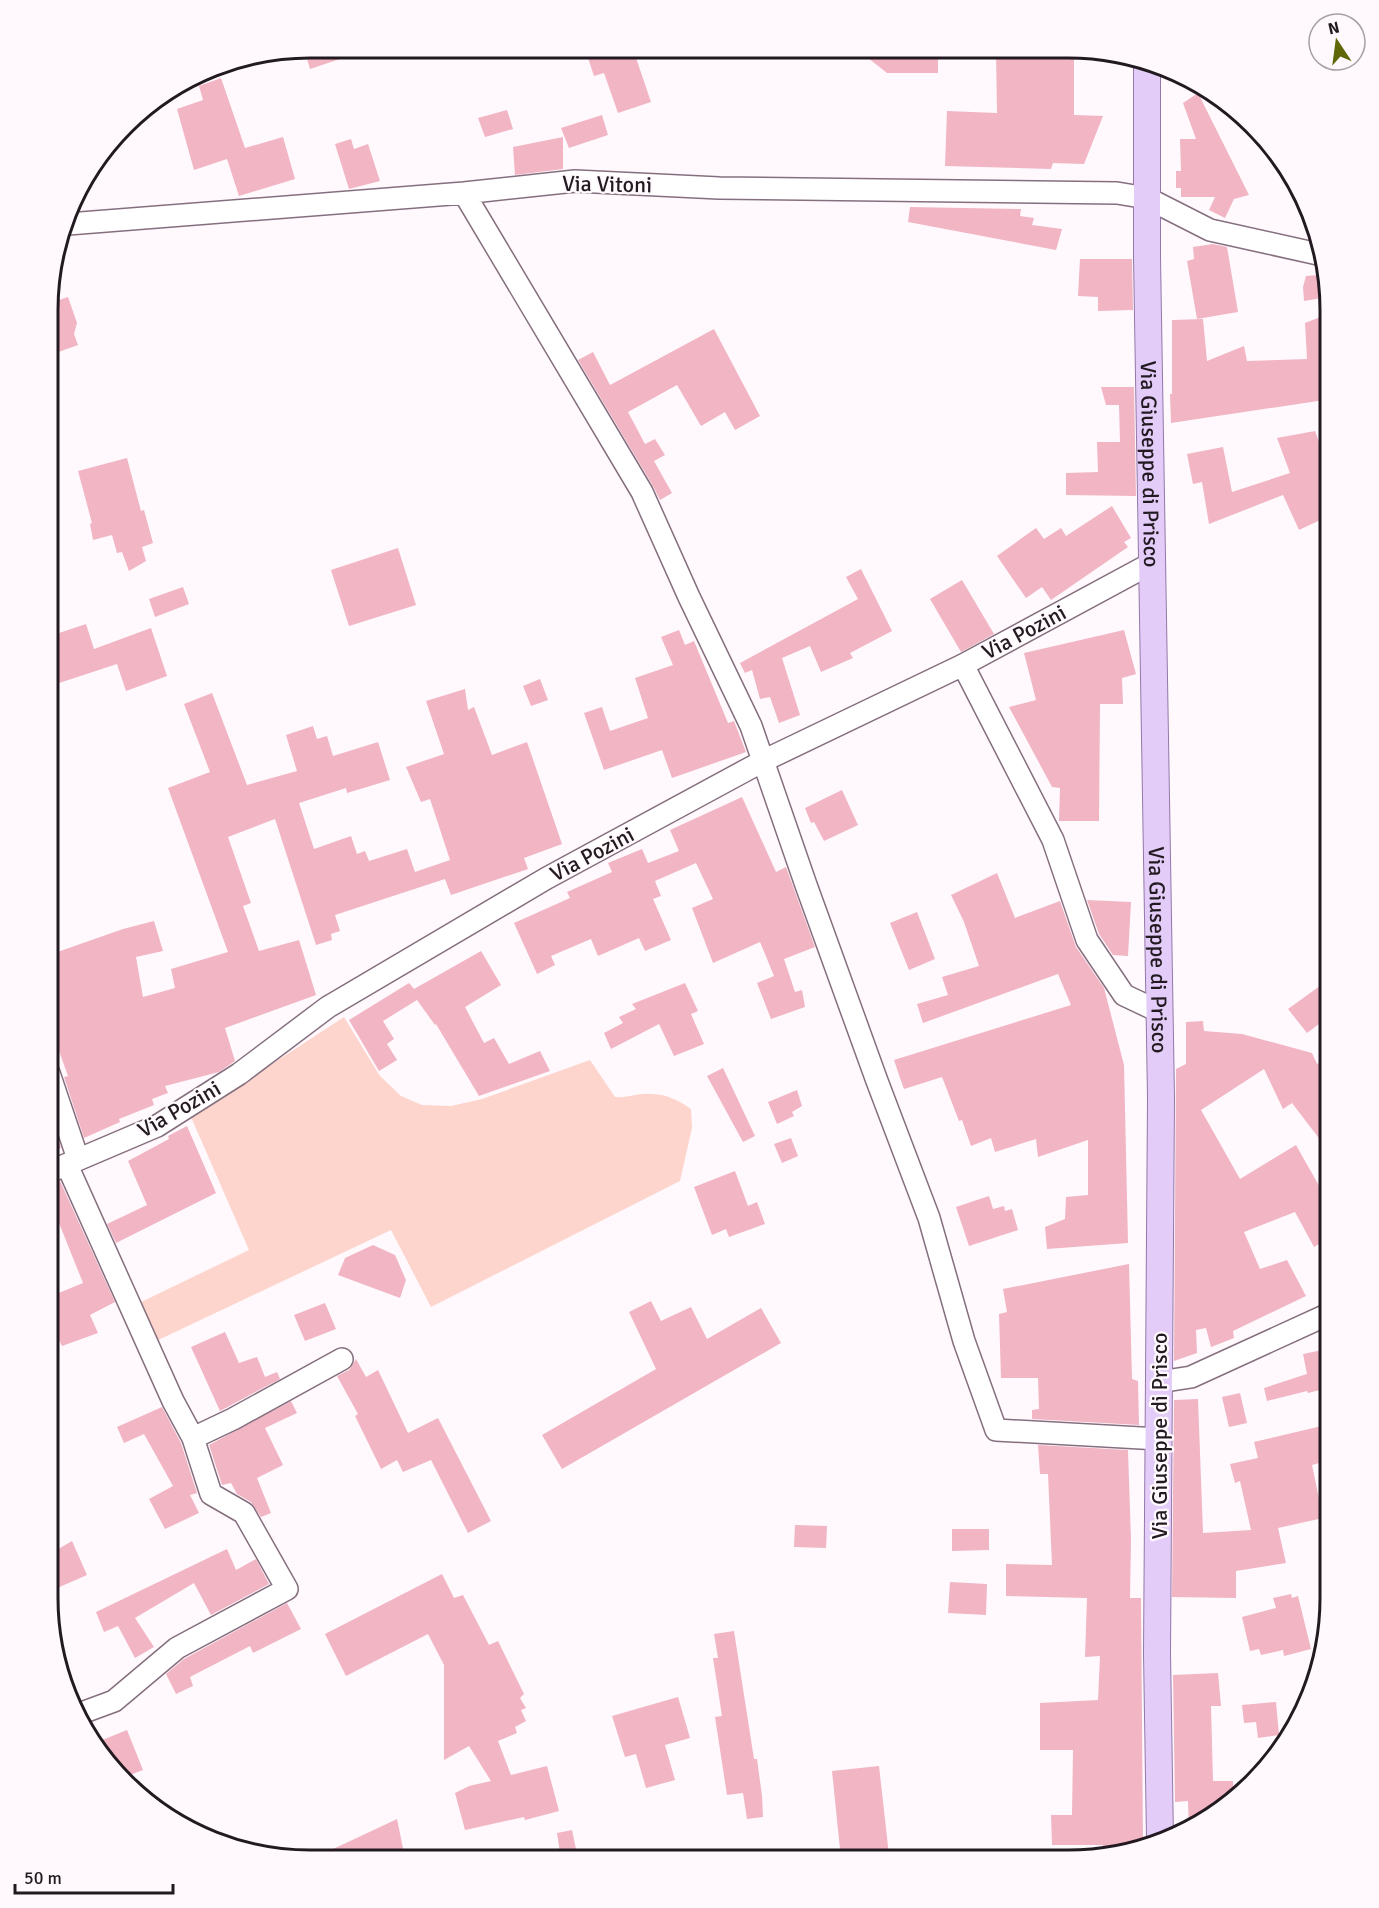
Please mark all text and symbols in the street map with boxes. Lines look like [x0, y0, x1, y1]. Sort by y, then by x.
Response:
north arrow [1307, 12, 1367, 72]
text: N [1326, 17, 1342, 39]
street label: Via Vitoni [562, 170, 652, 198]
street label: Via Giuseppe di Prisco [1135, 360, 1166, 568]
street label: Via Pozini [977, 599, 1071, 665]
street label: Via Pozini [545, 821, 639, 887]
street label: Via Giuseppe di Prisco [1143, 846, 1174, 1054]
street label: Via Pozini [133, 1074, 225, 1144]
street label: Via Giuseppe di Prisco [1146, 1333, 1173, 1539]
scale bar [15, 1857, 172, 1895]
text: 50 m [24, 1867, 62, 1889]

